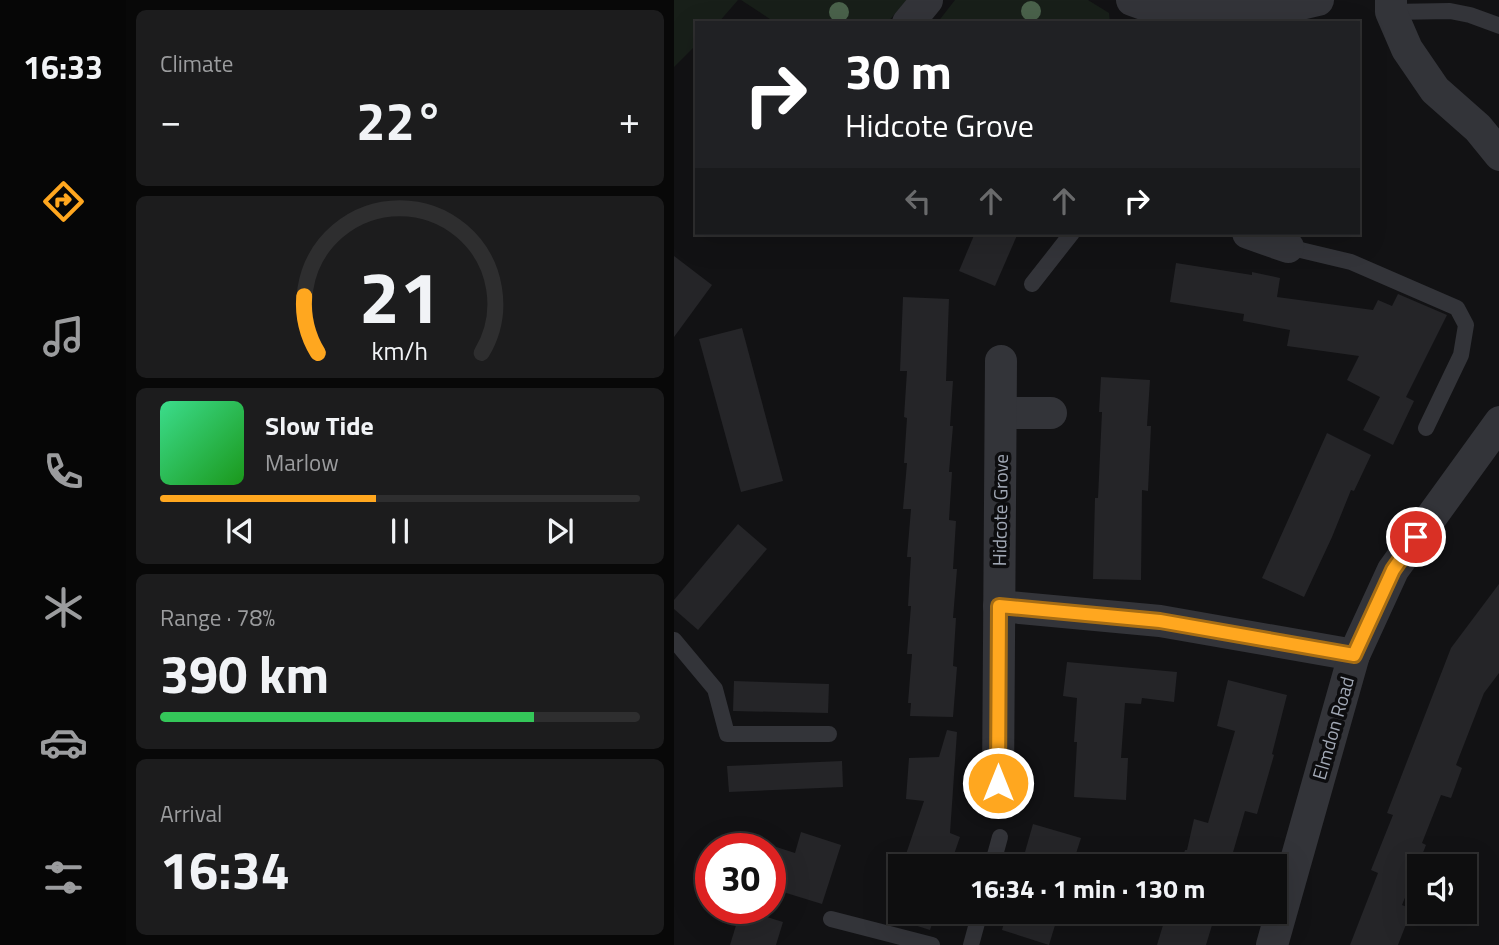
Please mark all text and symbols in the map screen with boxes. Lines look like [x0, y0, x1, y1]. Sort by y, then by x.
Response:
text: 30 m [845, 33, 952, 108]
text: 16:33 [23, 43, 103, 91]
text: Climate [160, 46, 233, 81]
icon: right [730, 49, 821, 140]
text: 22° [356, 81, 444, 160]
text: − [160, 91, 181, 149]
text: + [619, 91, 640, 149]
text: Hidcote Grove [845, 101, 1034, 149]
icon: directions [39, 177, 88, 226]
icon: left [899, 182, 937, 220]
icon: ahead [972, 182, 1010, 220]
icon: ahead [1045, 182, 1083, 220]
icon: right [1118, 182, 1156, 220]
text: 21 [359, 241, 441, 351]
icon: music [39, 312, 88, 361]
text: km/h [372, 332, 428, 370]
text: Slow Tide [265, 406, 374, 445]
text: Marlow [265, 445, 339, 480]
icon: phone [39, 447, 88, 496]
street label: Hidcote Grove [984, 454, 1015, 566]
pin [1386, 507, 1446, 567]
icon: previous [221, 512, 259, 550]
icon: pause [381, 512, 419, 550]
icon: next [541, 512, 579, 550]
icon: arrive [1397, 518, 1435, 556]
icon: climate [39, 583, 88, 632]
text: Range · 78% [160, 600, 275, 635]
text: 390 km [160, 634, 329, 713]
street label: Elmdon Road [1304, 673, 1361, 783]
icon: car [39, 718, 88, 767]
position arrow [961, 746, 1035, 820]
text: Arrival [160, 796, 222, 831]
text: 16:34 [160, 830, 290, 909]
speed limit sign: 30 [695, 833, 786, 924]
icon: filters [39, 853, 88, 902]
map controls [1407, 854, 1477, 924]
button: sound [1407, 854, 1477, 924]
text: 16:34 · 1 min · 130 m [970, 869, 1205, 908]

